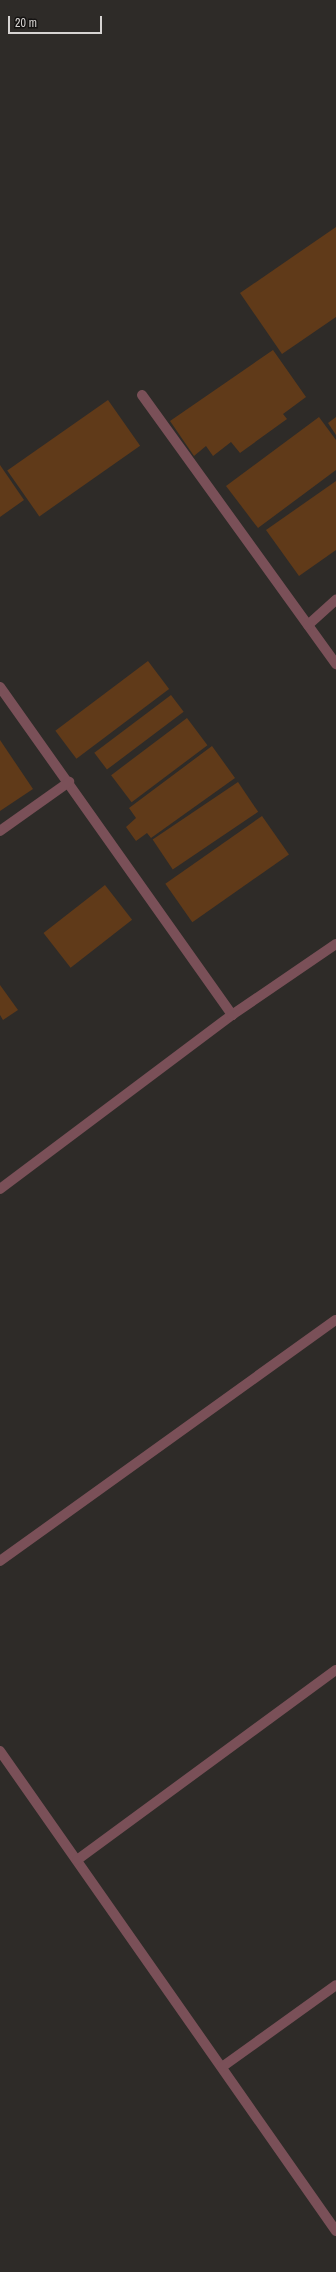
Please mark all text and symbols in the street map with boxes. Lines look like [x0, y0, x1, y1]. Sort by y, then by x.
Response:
scale bar [10, 8, 104, 34]
text: 20 m [15, 15, 37, 31]

